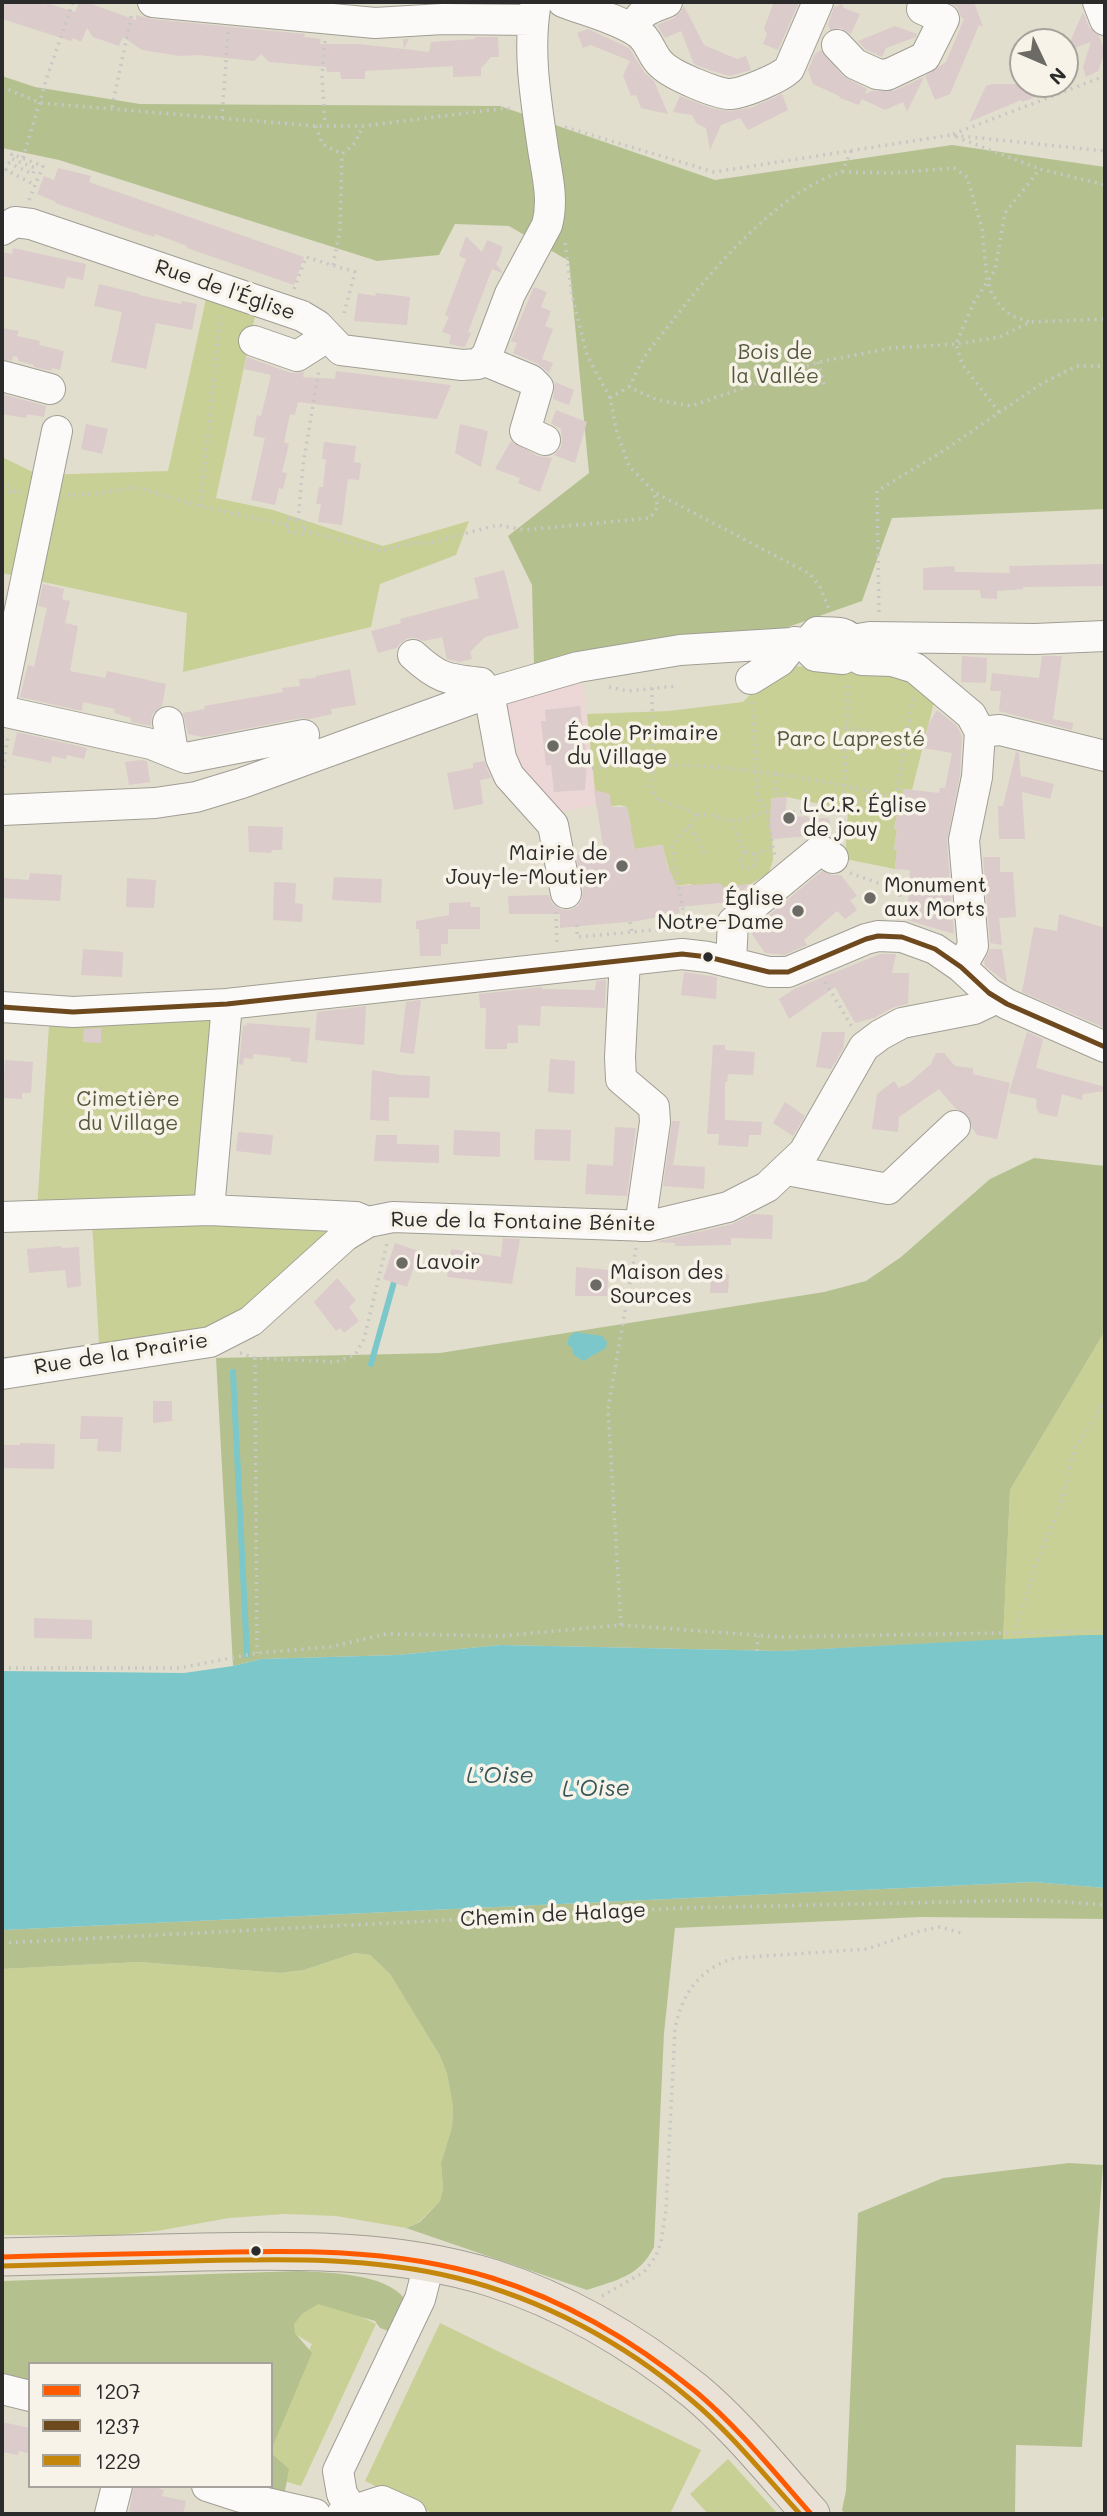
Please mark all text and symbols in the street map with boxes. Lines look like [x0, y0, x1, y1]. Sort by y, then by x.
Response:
north arrow [1009, 28, 1079, 98]
text: N [1044, 63, 1072, 90]
street label: Rue de l'Église [152, 254, 298, 326]
park label: Bois de la Vallée [731, 340, 819, 390]
place label: École Primaire du Village [567, 721, 718, 771]
park label: Parc Lapresté [777, 727, 925, 753]
marker: École Primaire du Village [545, 738, 561, 754]
place label: L.C.R. Église de jouy [803, 793, 927, 843]
marker: L.C.R. Église de jouy [781, 810, 797, 826]
place label: Mairie de Jouy-le-Moutier [446, 841, 608, 891]
marker: Mairie de Jouy-le-Moutier [614, 858, 630, 874]
place label: Monument aux Morts [884, 873, 987, 923]
place label: Église Notre-Dame [657, 886, 784, 936]
marker: Monument aux Morts [862, 890, 878, 906]
marker: Église Notre-Dame [790, 903, 806, 919]
unlabelled marker [701, 950, 715, 964]
park label: Cimetière du Village [76, 1087, 180, 1137]
street label: Rue de la Fontaine Bénite [390, 1207, 656, 1237]
place label: Lavoir [416, 1250, 481, 1276]
marker: Lavoir [394, 1255, 410, 1271]
place label: Maison des Sources [610, 1260, 724, 1310]
marker: Maison des Sources [588, 1277, 604, 1293]
street label: Rue de la Prairie [32, 1328, 210, 1380]
water label: L’Oise [466, 1762, 534, 1790]
water label: L'Oise [562, 1775, 630, 1803]
street label: Chemin de Halage [459, 1898, 647, 1932]
unlabelled marker [249, 2244, 263, 2258]
legend [28, 2362, 273, 2488]
text: 1207 [95, 2377, 141, 2404]
text: 1237 [95, 2412, 140, 2439]
text: 1229 [95, 2447, 140, 2474]

